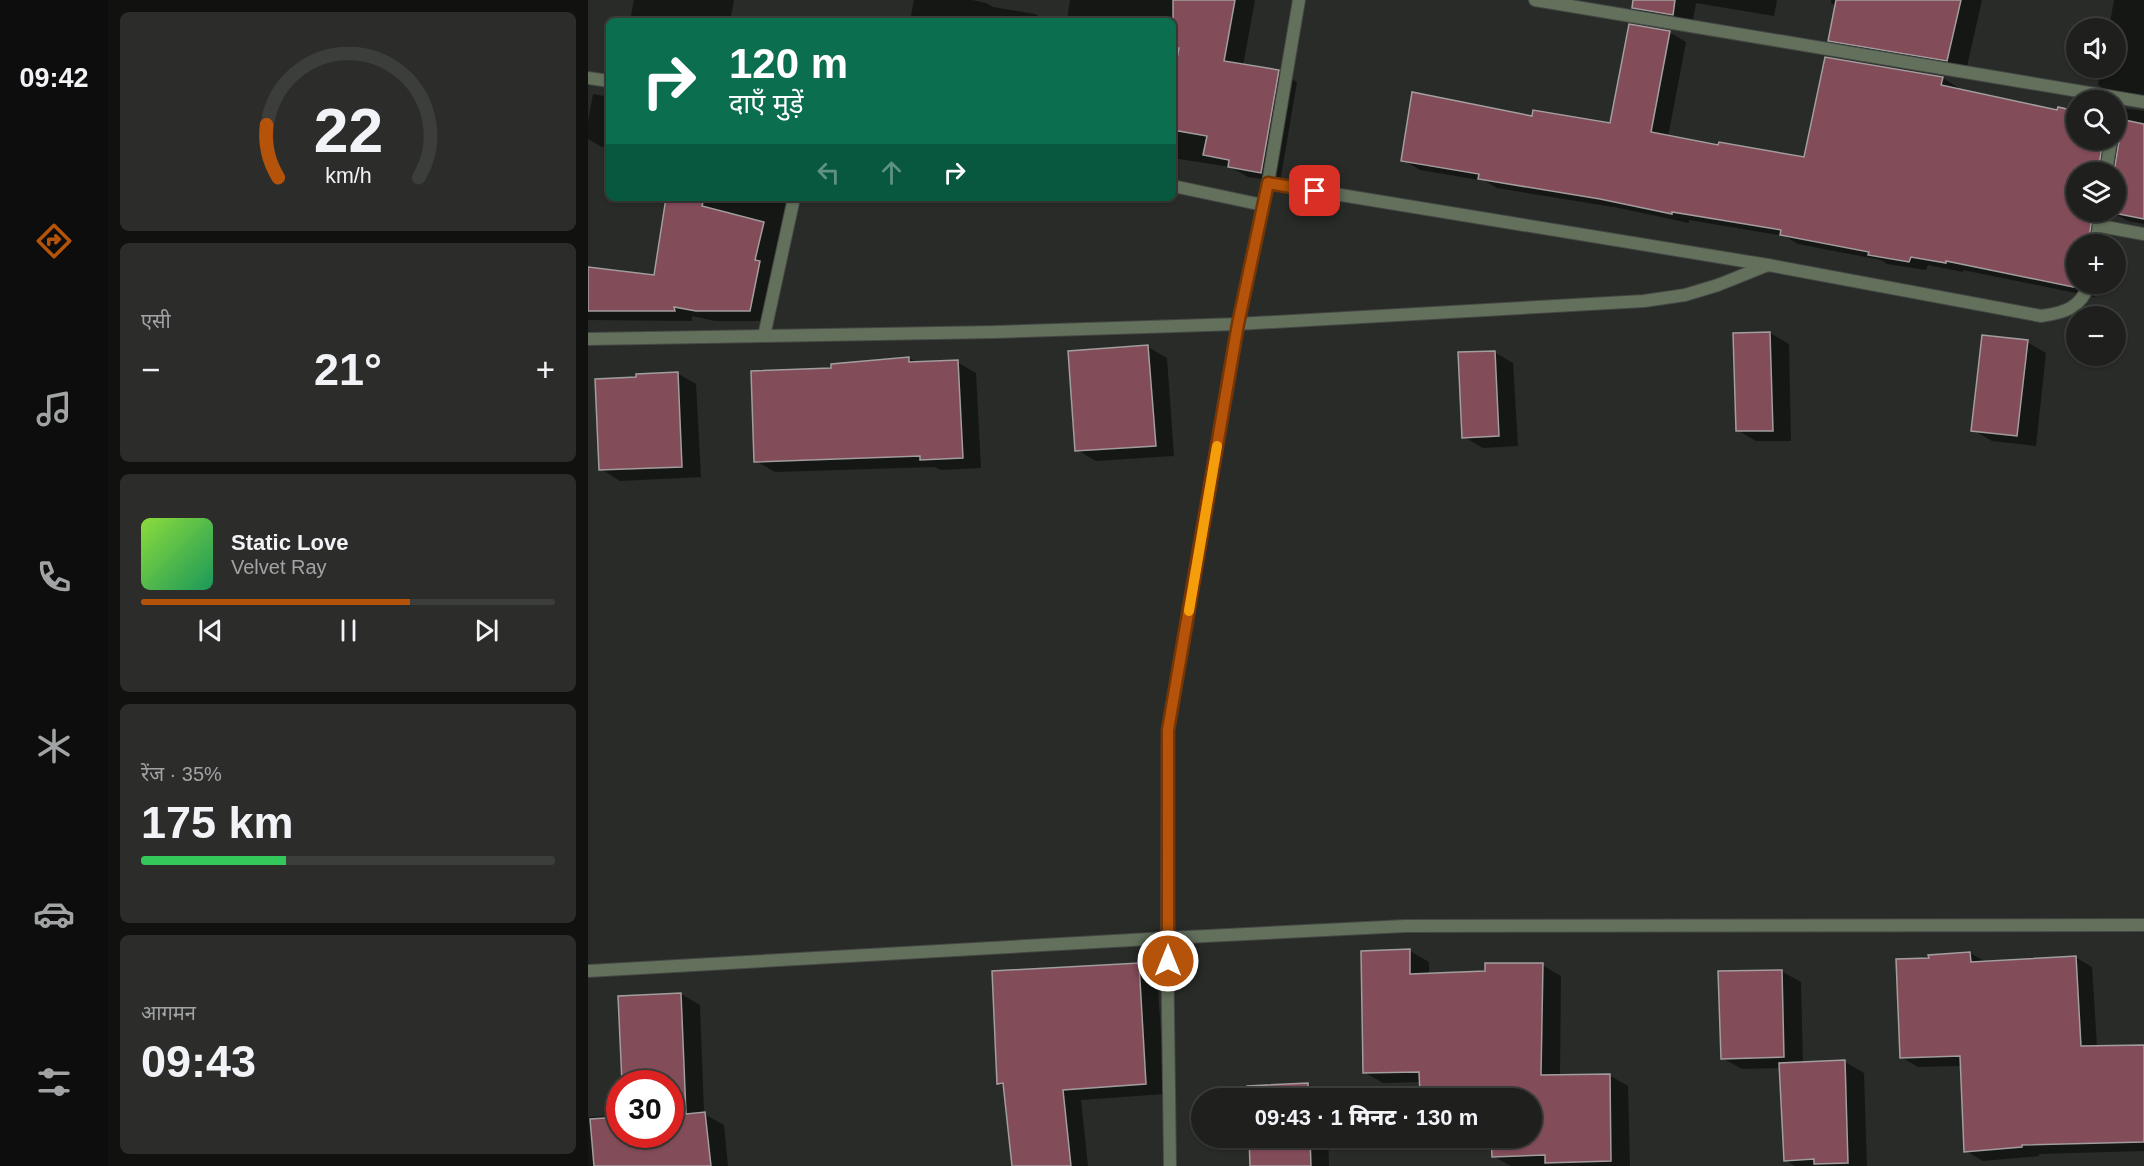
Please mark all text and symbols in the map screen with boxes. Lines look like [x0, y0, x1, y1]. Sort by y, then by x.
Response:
map controls [2066, 18, 2126, 366]
button: sound [2066, 18, 2126, 78]
text: 120 m [729, 40, 848, 87]
icon: right [630, 42, 708, 120]
text: 09:42 [19, 63, 89, 93]
text: दाएँ मुड़ें [729, 89, 803, 119]
button: search [2066, 90, 2126, 150]
text: 22 [313, 97, 383, 166]
icon: left [812, 156, 845, 189]
icon: ahead [875, 156, 908, 189]
icon: right [938, 156, 971, 189]
button: layers [2066, 162, 2126, 222]
text: km/h [325, 165, 371, 189]
pin [1289, 165, 1340, 216]
icon: arrive [1298, 174, 1331, 207]
icon: directions [33, 220, 75, 262]
button: + [2066, 234, 2126, 294]
button: − [2066, 306, 2126, 366]
text: एसी [141, 310, 171, 332]
text: 21° [314, 344, 382, 395]
text: − [141, 351, 160, 388]
text: + [536, 351, 555, 388]
icon: music [33, 388, 75, 430]
text: Static Love [231, 530, 348, 555]
icon: phone [33, 556, 75, 598]
text: Velvet Ray [231, 556, 327, 578]
icon: previous [194, 614, 227, 647]
icon: pause [332, 614, 365, 647]
icon: next [470, 614, 503, 647]
icon: climate [33, 725, 75, 767]
text: रेंज · 35% [141, 763, 222, 785]
text: 175 km [141, 797, 294, 848]
icon: car [33, 893, 75, 935]
position arrow [1136, 929, 1200, 993]
text: आगमन [141, 1002, 196, 1024]
text: 09:43 [141, 1036, 256, 1087]
icon: filters [33, 1061, 75, 1103]
speed limit sign: 30 [606, 1070, 684, 1148]
text: 09:43 · 1 मिनट · 130 m [1255, 1105, 1478, 1130]

